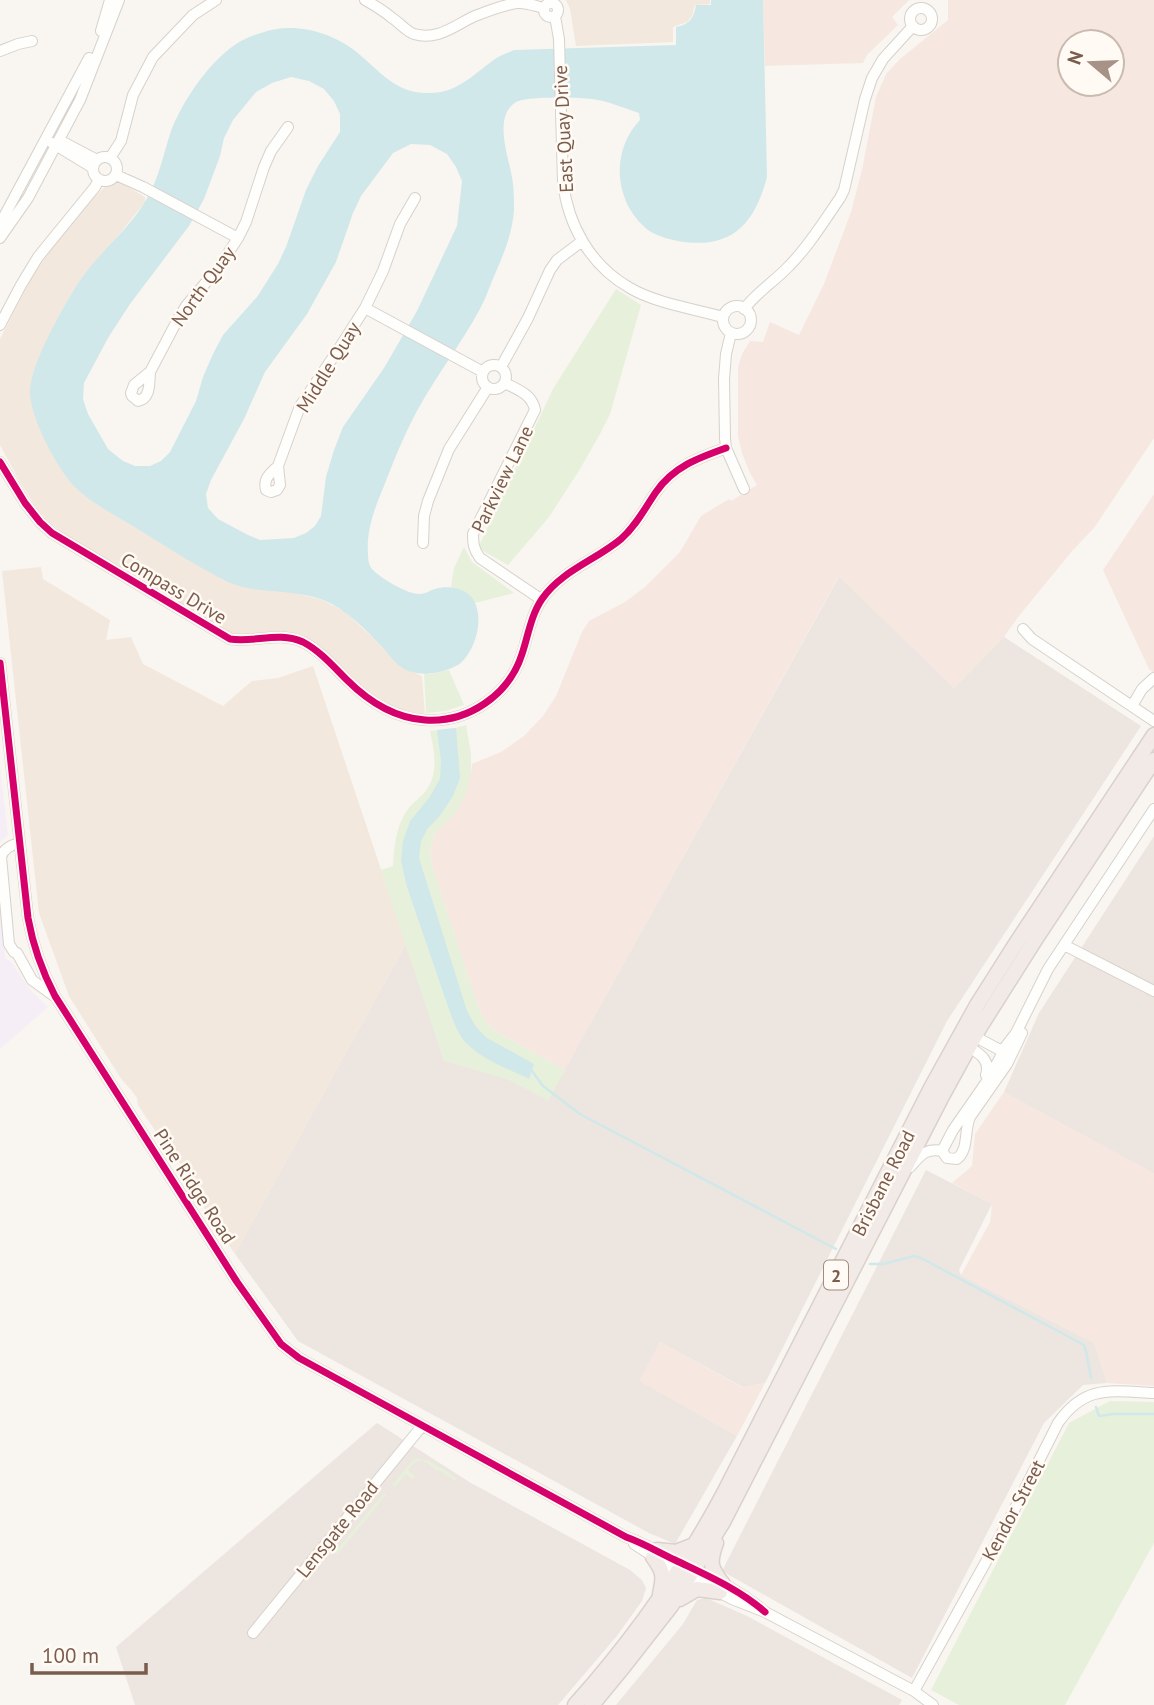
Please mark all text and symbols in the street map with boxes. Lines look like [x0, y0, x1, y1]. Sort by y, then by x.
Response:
north arrow [1056, 28, 1126, 98]
text: N [1062, 48, 1088, 67]
street label: East Quay Drive [548, 65, 578, 193]
street label: North Quay [166, 241, 240, 331]
street label: Middle Quay [291, 317, 365, 417]
street label: Parkview Lane [466, 422, 538, 536]
street label: Compass Drive [117, 547, 231, 629]
street label: Pine Ridge Road [149, 1124, 241, 1248]
street label: Brisbane Road [846, 1126, 920, 1240]
road number: 2 [824, 1260, 848, 1290]
street label: Kendor Street [976, 1455, 1050, 1565]
street label: Lensgate Road [291, 1476, 383, 1582]
scale bar [32, 1632, 145, 1676]
text: 100 m [42, 1642, 99, 1669]

